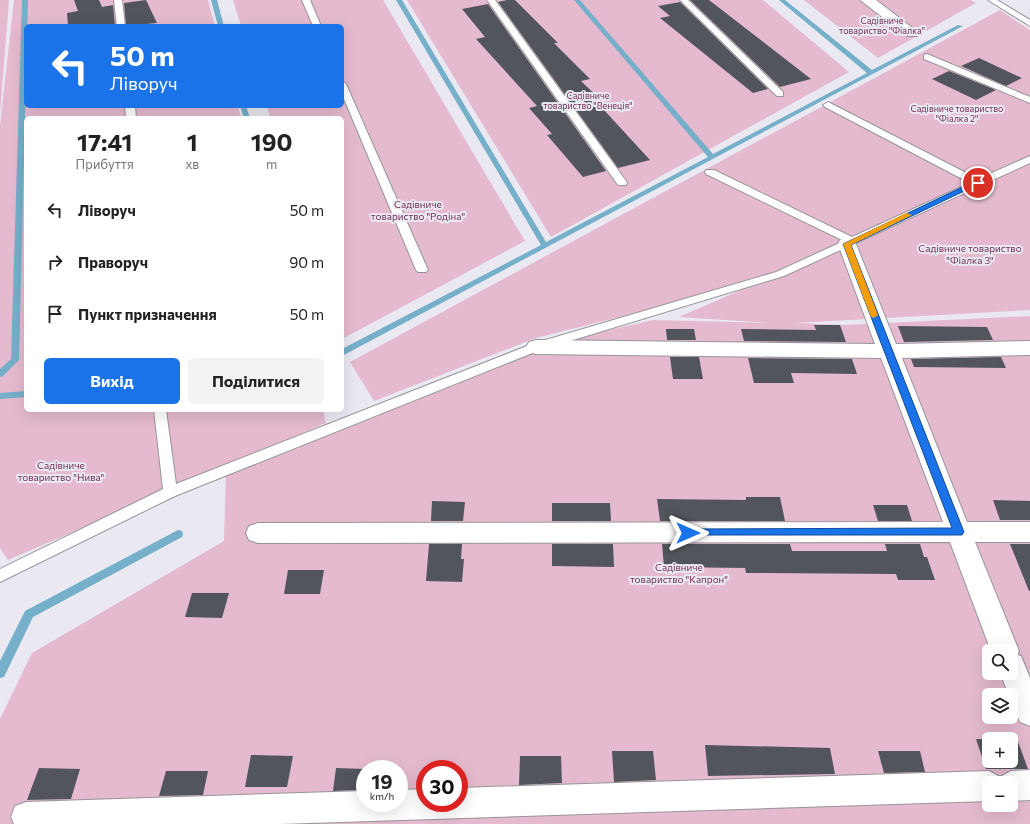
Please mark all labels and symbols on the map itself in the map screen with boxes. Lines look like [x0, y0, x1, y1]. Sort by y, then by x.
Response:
park label: Садівниче товариство "Фіалка" [839, 15, 925, 36]
park label: Садівниче товариство "Венеція" [543, 90, 633, 111]
park label: Садівниче товариство "Фіалка 2" [911, 103, 1003, 124]
pin [961, 166, 995, 200]
park label: Садівниче товариство "Родіна" [371, 198, 465, 222]
park label: Садівниче товариство "Фіалка 3" [918, 242, 1022, 266]
park label: Садівниче товариство "Нива" [18, 459, 105, 483]
position arrow [667, 512, 709, 554]
park label: Садівниче товариство "Капрон" [630, 561, 728, 585]
speed limit sign: 30 [416, 760, 468, 812]

